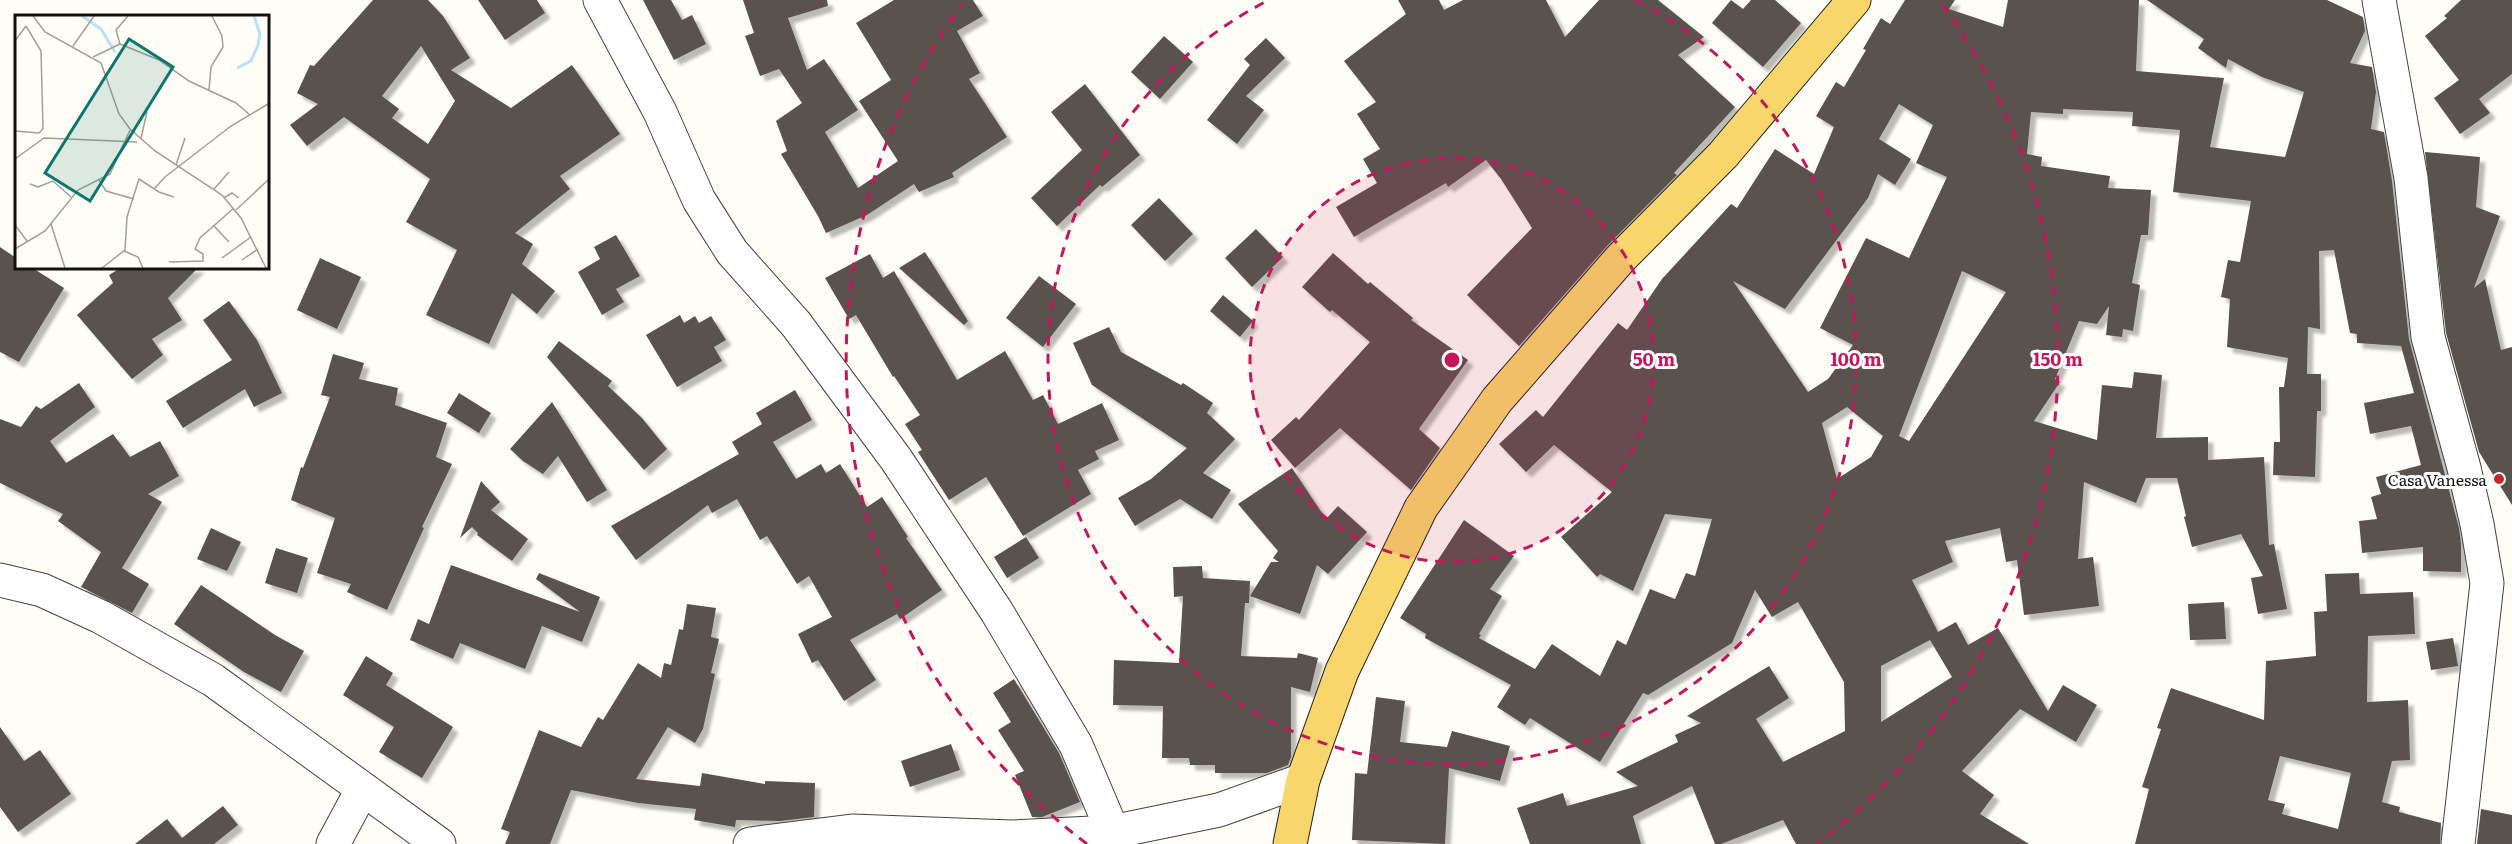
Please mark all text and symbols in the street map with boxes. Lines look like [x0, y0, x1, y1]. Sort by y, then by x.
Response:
inset map [15, 15, 268, 268]
text: 50 m [1633, 345, 1675, 372]
text: 100 m [1830, 345, 1882, 372]
text: 150 m [2033, 345, 2083, 372]
centre of rings [1442, 350, 1462, 370]
place label: Casa Vanessa [2388, 467, 2487, 491]
marker: Casa Vanessa [2492, 472, 2506, 486]

